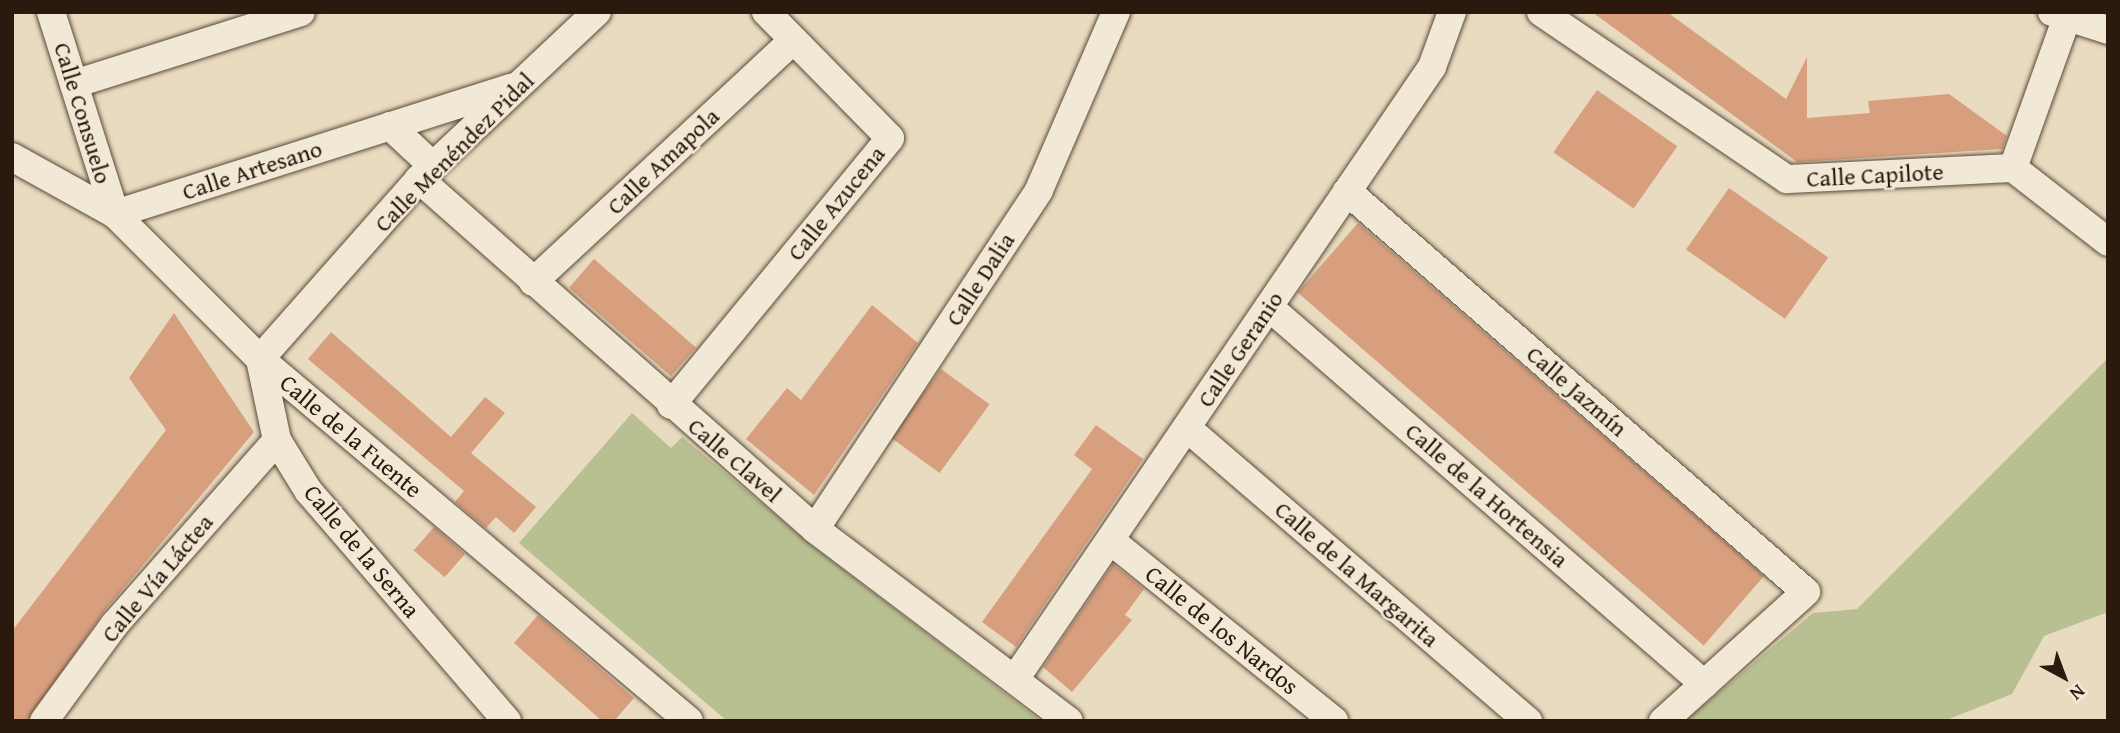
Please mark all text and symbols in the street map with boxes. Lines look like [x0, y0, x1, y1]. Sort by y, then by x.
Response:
street label: Calle Consuelo [48, 39, 118, 187]
street label: Calle Menéndez Pidal [368, 66, 540, 238]
street label: Calle Amapola [601, 102, 725, 220]
street label: Calle Artesano [179, 134, 325, 206]
street label: Calle Azucena [781, 140, 891, 266]
street label: Calle Capilote [1806, 157, 1944, 193]
street label: Calle Dalia [939, 227, 1021, 331]
street label: Calle Geranio [1191, 286, 1289, 412]
street label: Calle Jazmín [1521, 340, 1633, 442]
street label: Calle de la Fuente [274, 368, 428, 504]
street label: Calle Clavel [682, 412, 788, 508]
street label: Calle de la Hortensia [1400, 417, 1574, 573]
street label: Calle de la Serna [298, 479, 426, 623]
street label: Calle de la Margarita [1269, 495, 1445, 653]
street label: Calle Vía Láctea [95, 508, 219, 648]
street label: Calle de los Nardos [1140, 559, 1304, 701]
north arrow [2029, 642, 2099, 712]
text: N [2064, 678, 2092, 708]

